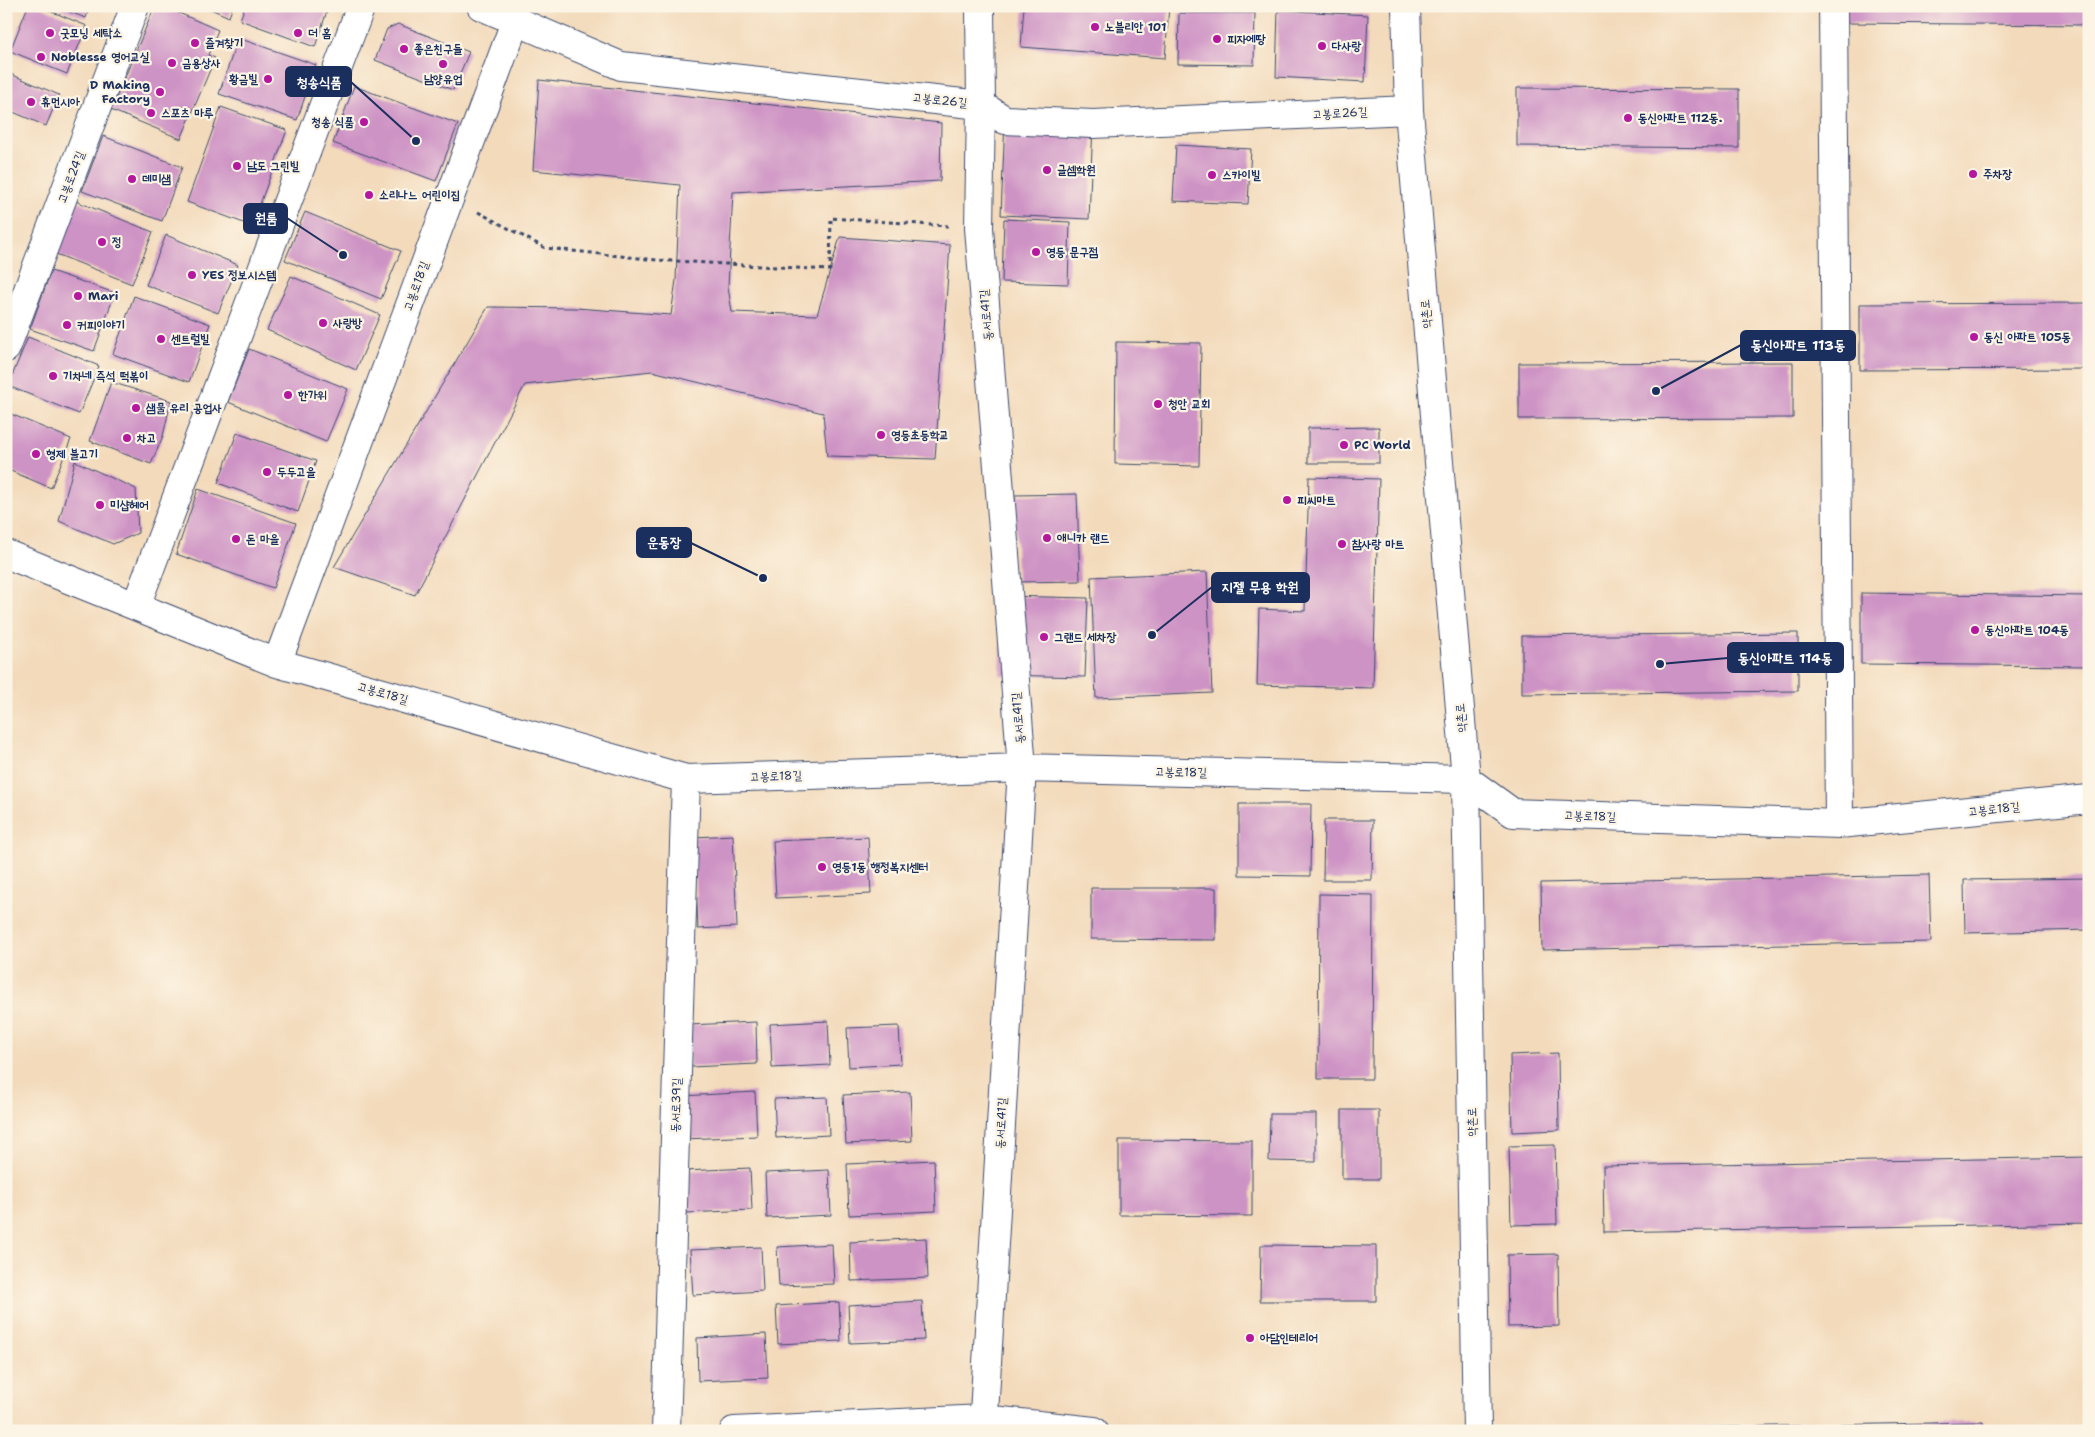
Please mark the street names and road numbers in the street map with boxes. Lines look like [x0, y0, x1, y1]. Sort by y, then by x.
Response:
street label: 고봉로26길 [912, 89, 968, 111]
street label: 고봉로26길 [1312, 104, 1368, 122]
street label: 고봉로24길 [54, 148, 88, 205]
street label: 고봉로18길 [400, 259, 433, 313]
street label: 동서로41길 [976, 288, 996, 341]
street label: 약촌로 [1417, 299, 1435, 329]
street label: 고봉로18길 [356, 678, 410, 708]
street label: 동서로41길 [1008, 691, 1028, 744]
street label: 약촌로 [1452, 703, 1470, 733]
street label: 고봉로18길 [1155, 764, 1207, 780]
street label: 고봉로18길 [750, 767, 803, 785]
street label: 고봉로18길 [1967, 798, 2021, 820]
street label: 고봉로18길 [1564, 807, 1617, 825]
street label: 동서로39길 [667, 1077, 685, 1133]
street label: 동서로41길 [992, 1097, 1010, 1149]
street label: 약촌로 [1464, 1107, 1480, 1137]

